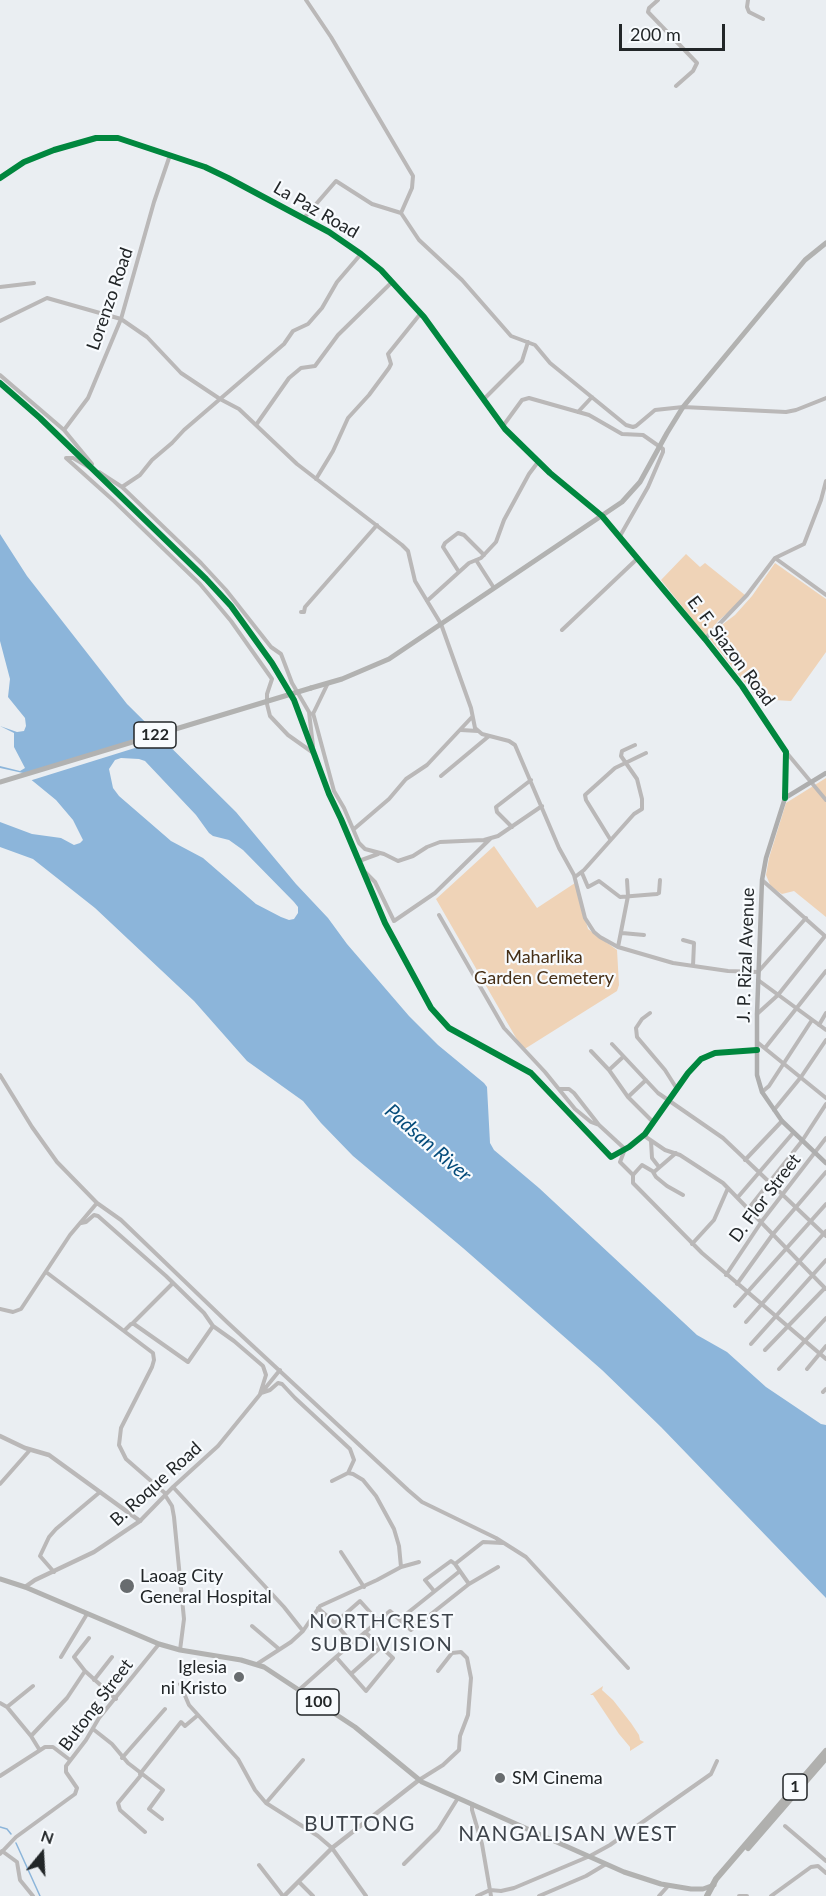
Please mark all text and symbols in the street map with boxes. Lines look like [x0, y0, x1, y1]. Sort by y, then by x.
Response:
scale bar [622, 12, 728, 50]
text: 200 m [630, 23, 681, 45]
street label: La Paz Road [269, 177, 363, 243]
street label: Lorenzo Road [82, 245, 138, 353]
street label: E. F. Siazon Road [683, 592, 779, 710]
road number: 122 [134, 722, 176, 748]
street label: J. P. Rizal Avenue [733, 887, 759, 1023]
park label: Maharlika Garden Cemetery [474, 946, 614, 988]
water label: Padsan River [380, 1099, 476, 1187]
street label: D. Flor Street [725, 1150, 805, 1246]
street label: B. Roque Road [106, 1437, 206, 1531]
place label: Laoag City General Hospital [140, 1565, 272, 1608]
marker: Laoag City General Hospital [118, 1577, 136, 1595]
district label: NORTHCREST SUBDIVISION [309, 1610, 455, 1657]
street label: Butong Street [54, 1655, 138, 1755]
place label: Iglesia ni Kristo [161, 1656, 227, 1698]
marker: Iglesia ni Kristo [232, 1670, 246, 1684]
road number: 100 [297, 1689, 339, 1715]
place label: SM Cinema [512, 1767, 603, 1789]
marker: SM Cinema [493, 1771, 507, 1785]
road number: 1 [783, 1774, 807, 1800]
district label: BUTTONG [304, 1811, 416, 1837]
district label: NANGALISAN WEST [458, 1821, 678, 1847]
north arrow [12, 1824, 72, 1884]
text: N [39, 1825, 57, 1847]

